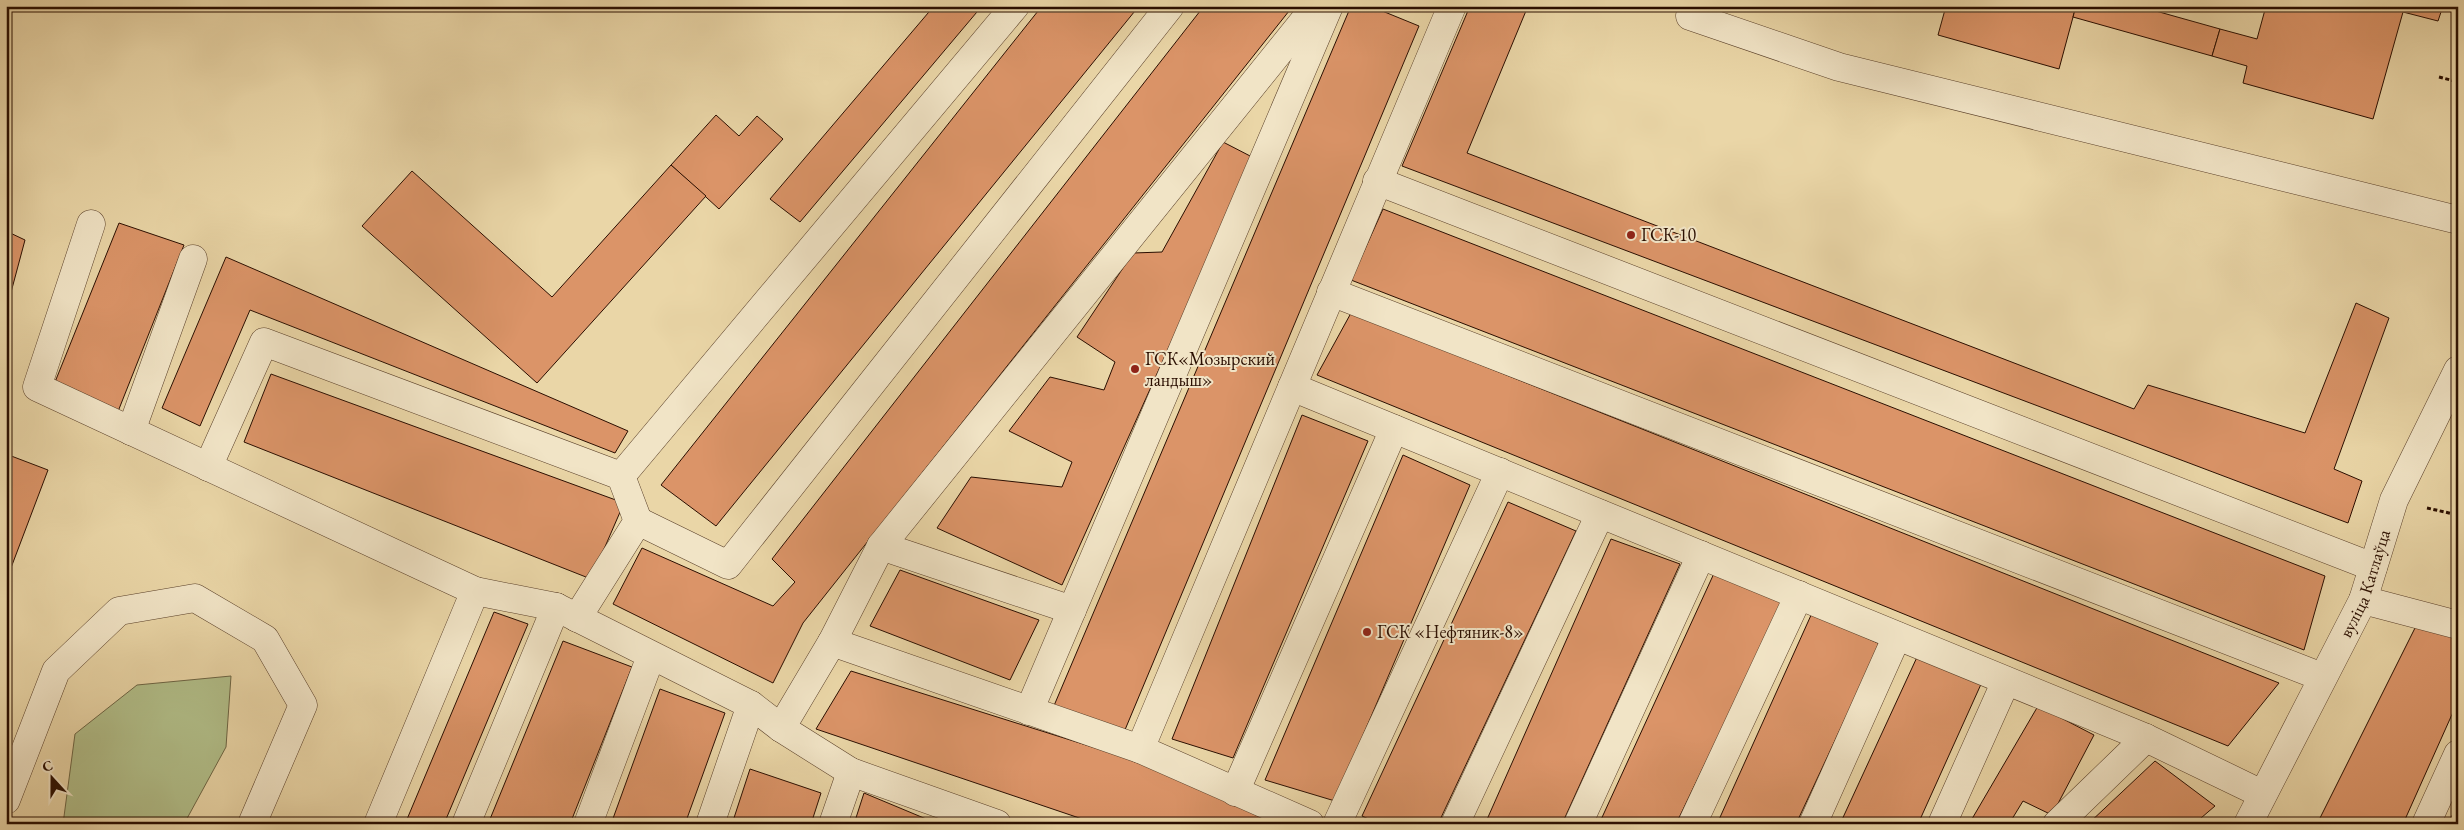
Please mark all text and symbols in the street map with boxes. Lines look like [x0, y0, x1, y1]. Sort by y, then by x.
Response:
place label: ГСК-10 [1641, 223, 1697, 246]
marker: ГСК-10 [1625, 229, 1637, 241]
place label: ГСК«Мозырский ландыш» [1145, 347, 1276, 391]
marker: ГСК«Мозырский ландыш» [1129, 363, 1141, 375]
street label: вуліца Катлаўца [2334, 526, 2395, 641]
place label: ГСК «Нефтяник-8» [1377, 620, 1524, 643]
marker: ГСК «Нефтяник-8» [1361, 626, 1373, 638]
north arrow [28, 752, 78, 802]
text: С [39, 756, 55, 776]

